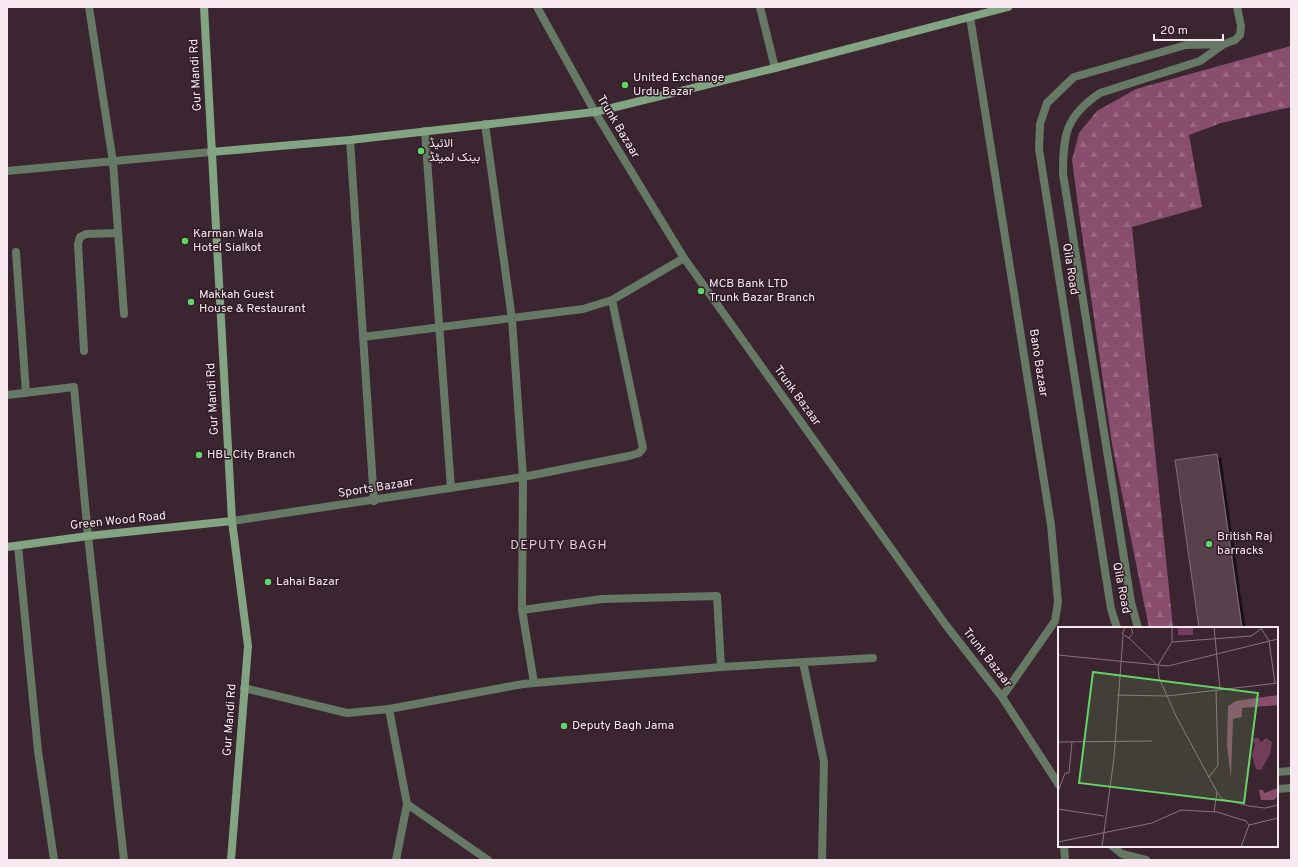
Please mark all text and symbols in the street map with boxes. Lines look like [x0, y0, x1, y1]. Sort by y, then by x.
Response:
scale bar [1154, 16, 1223, 42]
text: 20 m [1160, 23, 1188, 39]
street label: Gur Mandi Rd [186, 38, 206, 112]
place label: United Exchange Urdu Bazar [633, 70, 724, 100]
marker: United Exchange Urdu Bazar [620, 80, 630, 90]
street label: Trunk Bazaar [593, 92, 643, 162]
place label: الائیڈ بینک لمیٹڈ [429, 136, 480, 166]
marker: الائیڈ بینک لمیٹڈ [416, 146, 426, 156]
place label: Karman Wala Hotel Sialkot [193, 226, 263, 256]
marker: Karman Wala Hotel Sialkot [180, 236, 190, 246]
street label: Qila Road [1058, 242, 1082, 296]
place label: MCB Bank LTD Trunk Bazar Branch [709, 276, 815, 306]
marker: MCB Bank LTD Trunk Bazar Branch [696, 286, 706, 296]
place label: Makkah Guest House & Restaurant [199, 287, 306, 317]
marker: Makkah Guest House & Restaurant [186, 297, 196, 307]
street label: Bano Bazaar [1025, 328, 1051, 399]
street label: Gur Mandi Rd [203, 362, 223, 436]
street label: Trunk Bazaar [770, 363, 825, 430]
place label: HBL City Branch [207, 447, 295, 463]
marker: HBL City Branch [194, 450, 204, 460]
street label: Sports Bazaar [337, 474, 415, 502]
street label: Green Wood Road [69, 508, 167, 534]
place label: British Raj barracks [1217, 529, 1273, 559]
district label: DEPUTY BAGH [510, 538, 608, 554]
marker: British Raj barracks [1204, 539, 1214, 549]
street label: Qila Road [1108, 561, 1134, 615]
place label: Lahai Bazar [276, 574, 340, 590]
marker: Lahai Bazar [263, 577, 273, 587]
street label: Trunk Bazaar [959, 625, 1015, 691]
inset map [1058, 627, 1278, 847]
street label: Gur Mandi Rd [219, 683, 241, 757]
place label: Deputy Bagh Jama [572, 718, 674, 734]
marker: Deputy Bagh Jama [559, 721, 569, 731]

